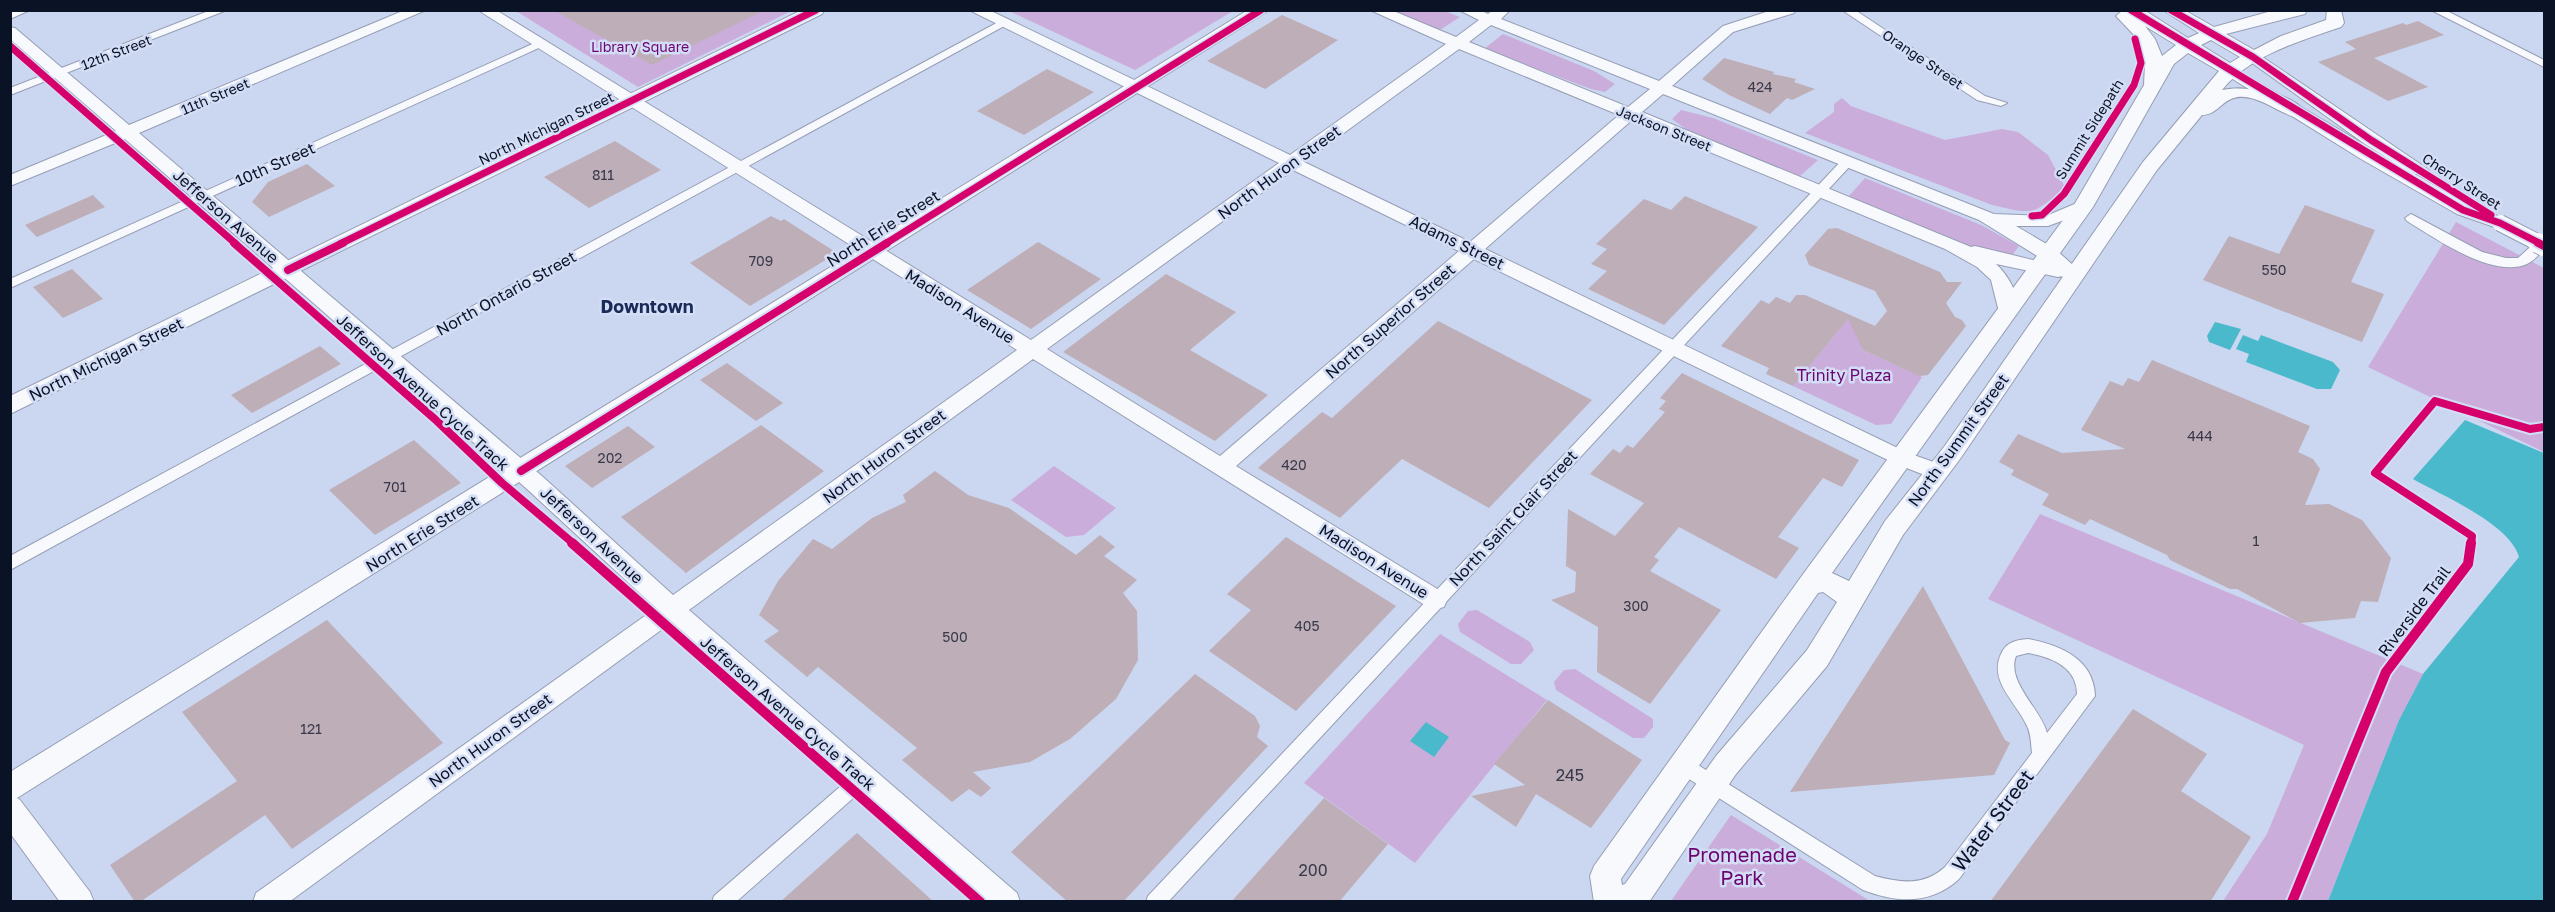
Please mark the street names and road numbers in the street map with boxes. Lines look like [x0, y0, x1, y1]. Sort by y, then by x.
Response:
street label: Orange Street [1879, 26, 1967, 92]
street label: 12th Street [78, 31, 154, 73]
street label: 11th Street [178, 74, 252, 118]
street label: Summit Sidepath [2051, 76, 2127, 182]
street label: North Michigan Street [476, 88, 616, 168]
street label: Jackson Street [1614, 101, 1714, 155]
street label: North Huron Street [1214, 121, 1344, 223]
street label: 10th Street [232, 138, 318, 190]
street label: Cherry Street [2419, 149, 2505, 213]
street label: Jefferson Avenue [169, 165, 283, 267]
street label: North Erie Street [823, 185, 943, 271]
street label: Adams Street [1406, 210, 1508, 274]
street label: North Ontario Street [432, 246, 580, 340]
street label: North Superior Street [1321, 259, 1459, 383]
street label: Madison Avenue [902, 264, 1018, 348]
street label: Jefferson Avenue Cycle Track [333, 309, 513, 475]
street label: North Michigan Street [25, 313, 187, 405]
street label: North Summit Street [1903, 370, 2013, 510]
street label: North Huron Street [819, 405, 949, 507]
street label: North Saint Clair Street [1445, 446, 1581, 590]
street label: Jefferson Avenue [536, 482, 648, 588]
street label: North Erie Street [362, 490, 482, 576]
street label: Madison Avenue [1316, 519, 1432, 603]
street label: Riverside Trail [2373, 562, 2455, 660]
street label: Jefferson Avenue Cycle Track [696, 631, 880, 795]
street label: North Huron Street [425, 689, 555, 791]
street label: Water Street [1946, 764, 2038, 876]

